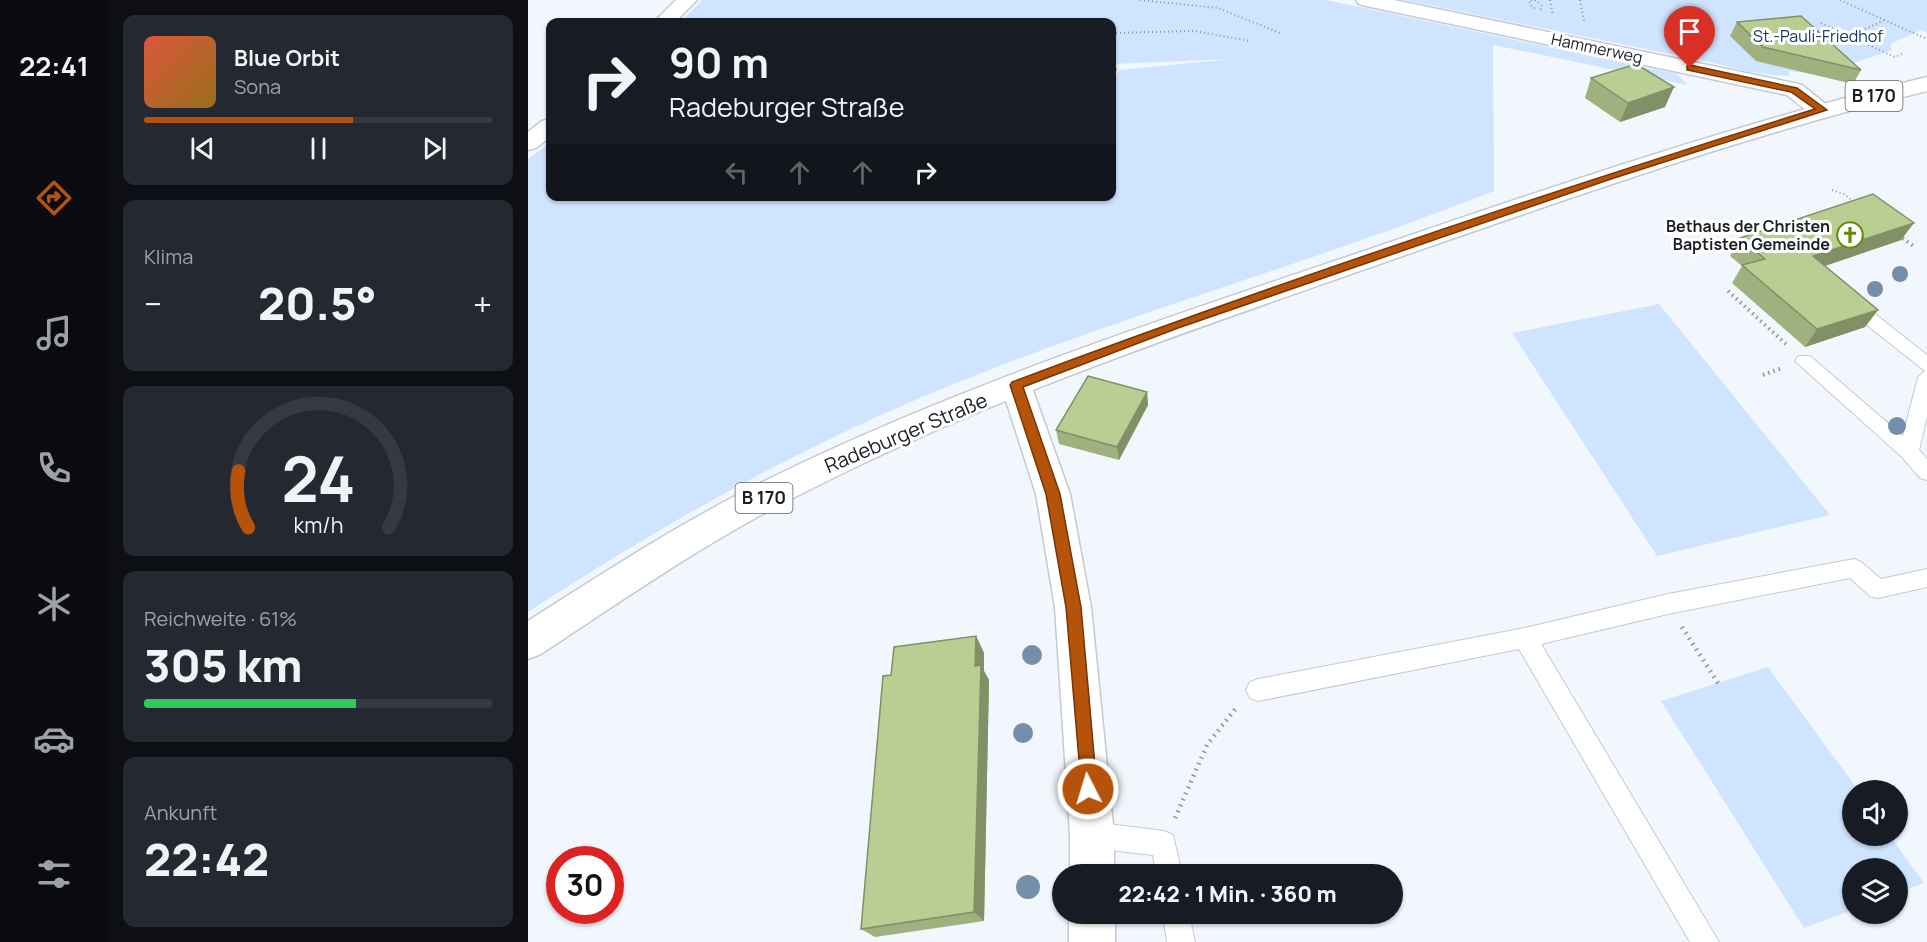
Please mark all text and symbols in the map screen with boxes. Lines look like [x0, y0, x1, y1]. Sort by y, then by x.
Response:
pin [1664, 6, 1715, 68]
icon: arrive [1673, 15, 1706, 48]
park label: St.-Pauli-Friedhof [1753, 25, 1883, 47]
street label: Hammerweg [1549, 28, 1645, 68]
text: 90 m [669, 33, 769, 91]
icon: right [570, 42, 648, 120]
text: Blue Orbit [234, 43, 340, 73]
text: 22:41 [19, 47, 89, 84]
text: Sona [234, 73, 281, 100]
road number: B 170 [1846, 81, 1902, 111]
text: Radeburger Straße [669, 88, 905, 125]
icon: previous [186, 132, 219, 165]
icon: pause [302, 132, 335, 165]
icon: next [418, 132, 451, 165]
icon: left [720, 156, 753, 189]
icon: ahead [783, 156, 816, 189]
icon: ahead [846, 156, 879, 189]
icon: right [909, 156, 942, 189]
icon: directions [33, 177, 75, 219]
place label: Bethaus der Christen Baptisten Gemeinde [1666, 215, 1830, 255]
church icon: Bethaus der Christen Baptisten Gemeinde [1835, 220, 1865, 250]
text: Klima [144, 243, 193, 270]
text: 20.5° [258, 272, 377, 334]
text: − [144, 281, 162, 326]
text: + [473, 281, 492, 326]
icon: music [33, 312, 75, 354]
street label: Radeburger Straße [820, 386, 991, 479]
text: 24 [281, 435, 355, 521]
icon: phone [33, 447, 75, 489]
road number: B 170 [736, 483, 792, 513]
text: km/h [293, 510, 343, 539]
icon: climate [33, 583, 75, 625]
text: Reichweite · 61% [144, 605, 297, 632]
text: 305 km [144, 634, 303, 696]
icon: car [33, 718, 75, 760]
position arrow [1056, 757, 1120, 821]
map controls [1842, 780, 1908, 924]
button: sound [1842, 780, 1908, 846]
text: Ankunft [144, 799, 217, 826]
text: 22:42 [144, 828, 269, 890]
speed limit sign: 30 [546, 846, 624, 924]
icon: filters [33, 853, 75, 895]
button: layers [1842, 858, 1908, 924]
text: 22:42 · 1 Min. · 360 m [1118, 879, 1337, 909]

